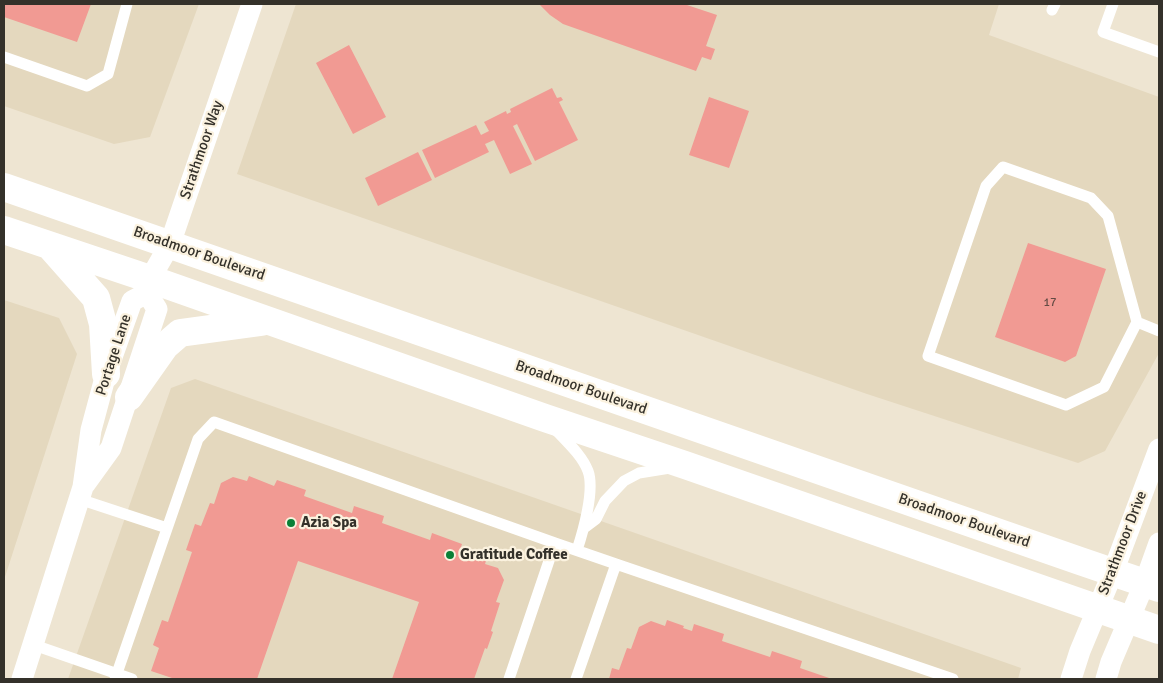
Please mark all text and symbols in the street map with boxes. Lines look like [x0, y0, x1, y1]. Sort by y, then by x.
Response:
street label: Strathmoor Way [177, 98, 227, 202]
street label: Broadmoor Boulevard [131, 223, 267, 285]
house number: 17 [1044, 296, 1056, 310]
street label: Portage Lane [92, 312, 136, 398]
street label: Broadmoor Boulevard [513, 357, 649, 419]
street label: Strathmoor Drive [1095, 489, 1151, 597]
street label: Broadmoor Boulevard [896, 490, 1032, 552]
place label: Azia Spa [301, 514, 357, 532]
marker: Azia Spa [285, 517, 297, 529]
place label: Gratitude Coffee [460, 546, 568, 564]
marker: Gratitude Coffee [444, 549, 456, 561]

